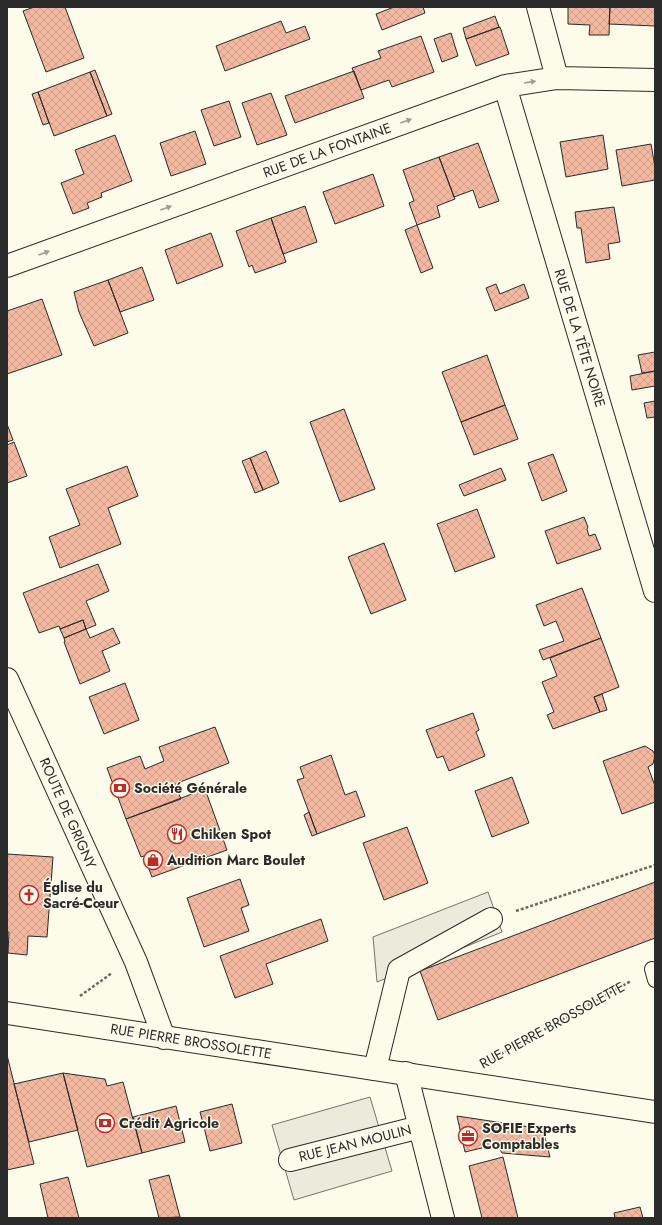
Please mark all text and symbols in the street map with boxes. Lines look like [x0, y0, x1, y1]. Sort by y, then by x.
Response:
one-way arrow [524, 79, 536, 85]
street label: RUE DE LA FONTAINE [260, 117, 394, 183]
one-way arrow [401, 118, 413, 124]
one-way arrow [160, 205, 172, 211]
one-way arrow [38, 250, 50, 256]
street label: RUE DE LA TÊTE NOIRE [549, 266, 611, 410]
street label: ROUTE DE GRIGNY [35, 754, 101, 872]
bank icon: Société Générale [109, 777, 131, 799]
place label: Société Générale [134, 778, 247, 798]
restaurant icon: Chiken Spot [166, 823, 188, 845]
place label: Chiken Spot [191, 824, 271, 844]
shop icon: Audition Marc Boulet [142, 849, 164, 871]
place label: Audition Marc Boulet [166, 850, 305, 870]
place label: Église du Sacré-Cœur [43, 877, 119, 913]
church icon: Église du Sacré-Cœur [18, 884, 40, 906]
street label: RUE PIERRE BROSSOLETTE [476, 977, 628, 1073]
street label: RUE PIERRE BROSSOLETTE [109, 1018, 273, 1064]
bank icon: Crédit Agricole [94, 1112, 116, 1134]
place label: Crédit Agricole [119, 1113, 219, 1133]
place label: SOFIE Experts Comptables [482, 1118, 577, 1154]
street label: RUE JEAN MOULIN [296, 1119, 414, 1167]
office icon: SOFIE Experts Comptables [457, 1125, 479, 1147]

